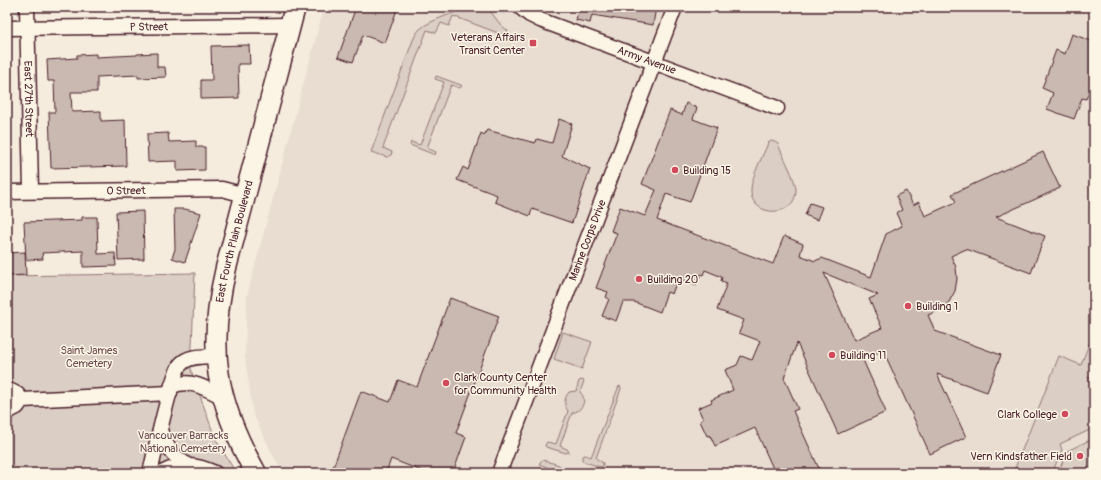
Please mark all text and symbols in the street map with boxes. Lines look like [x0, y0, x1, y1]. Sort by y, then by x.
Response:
street label: P Street [130, 20, 169, 33]
place label: Veterans Affairs Transit Center [451, 31, 525, 57]
marker: Veterans Affairs Transit Center [528, 38, 538, 48]
street label: Army Avenue [616, 43, 679, 77]
street label: East 27th Street [22, 61, 36, 138]
place label: Building 15 [683, 164, 731, 177]
marker: Building 15 [670, 165, 680, 175]
street label: East Fourth Plain Boulevard [213, 179, 255, 303]
street label: O Street [106, 184, 146, 197]
street label: Marine Corps Drive [566, 197, 608, 282]
place label: Building 20 [647, 273, 698, 286]
marker: Building 20 [634, 274, 644, 284]
place label: Building 1 [916, 300, 958, 313]
marker: Building 1 [903, 301, 913, 311]
park label: Saint James Cemetery [61, 344, 117, 370]
place label: Building 11 [840, 349, 886, 362]
marker: Building 11 [827, 350, 837, 360]
place label: Clark County Center for Community Health [454, 371, 556, 397]
marker: Clark County Center for Community Health [441, 378, 451, 388]
place label: Clark College [997, 408, 1058, 421]
marker: Clark College [1060, 409, 1070, 419]
park label: Vancouver Barracks National Cemetery [138, 429, 228, 455]
place label: Vern Kindsfather Field [970, 450, 1072, 463]
marker: Vern Kindsfather Field [1075, 451, 1085, 461]

